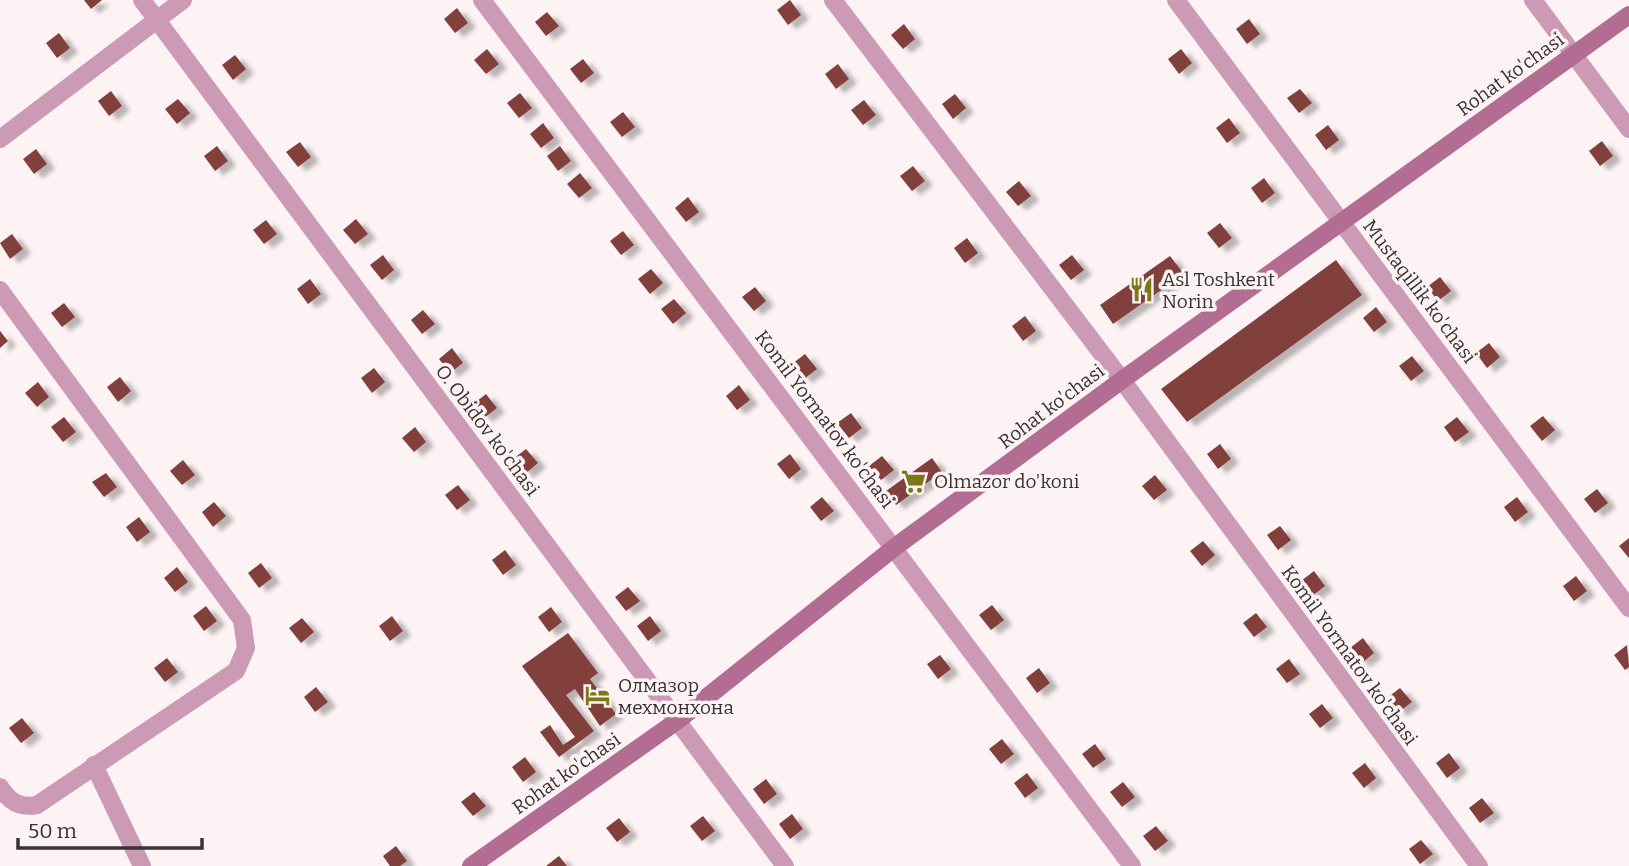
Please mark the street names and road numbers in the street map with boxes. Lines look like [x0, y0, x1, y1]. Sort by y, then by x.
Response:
street label: Rohat ko'chasi [1452, 28, 1568, 121]
street label: Mustaqillik ko'chasi [1358, 215, 1481, 368]
street label: Komil Yormatov ko'chasi [750, 326, 899, 513]
street label: Rohat ko'chasi [994, 359, 1109, 454]
street label: O. Obidov ko'chasi [431, 360, 545, 501]
street label: Komil Yormatov ko'chasi [1277, 561, 1423, 750]
street label: Rohat ko'chasi [508, 728, 625, 819]

